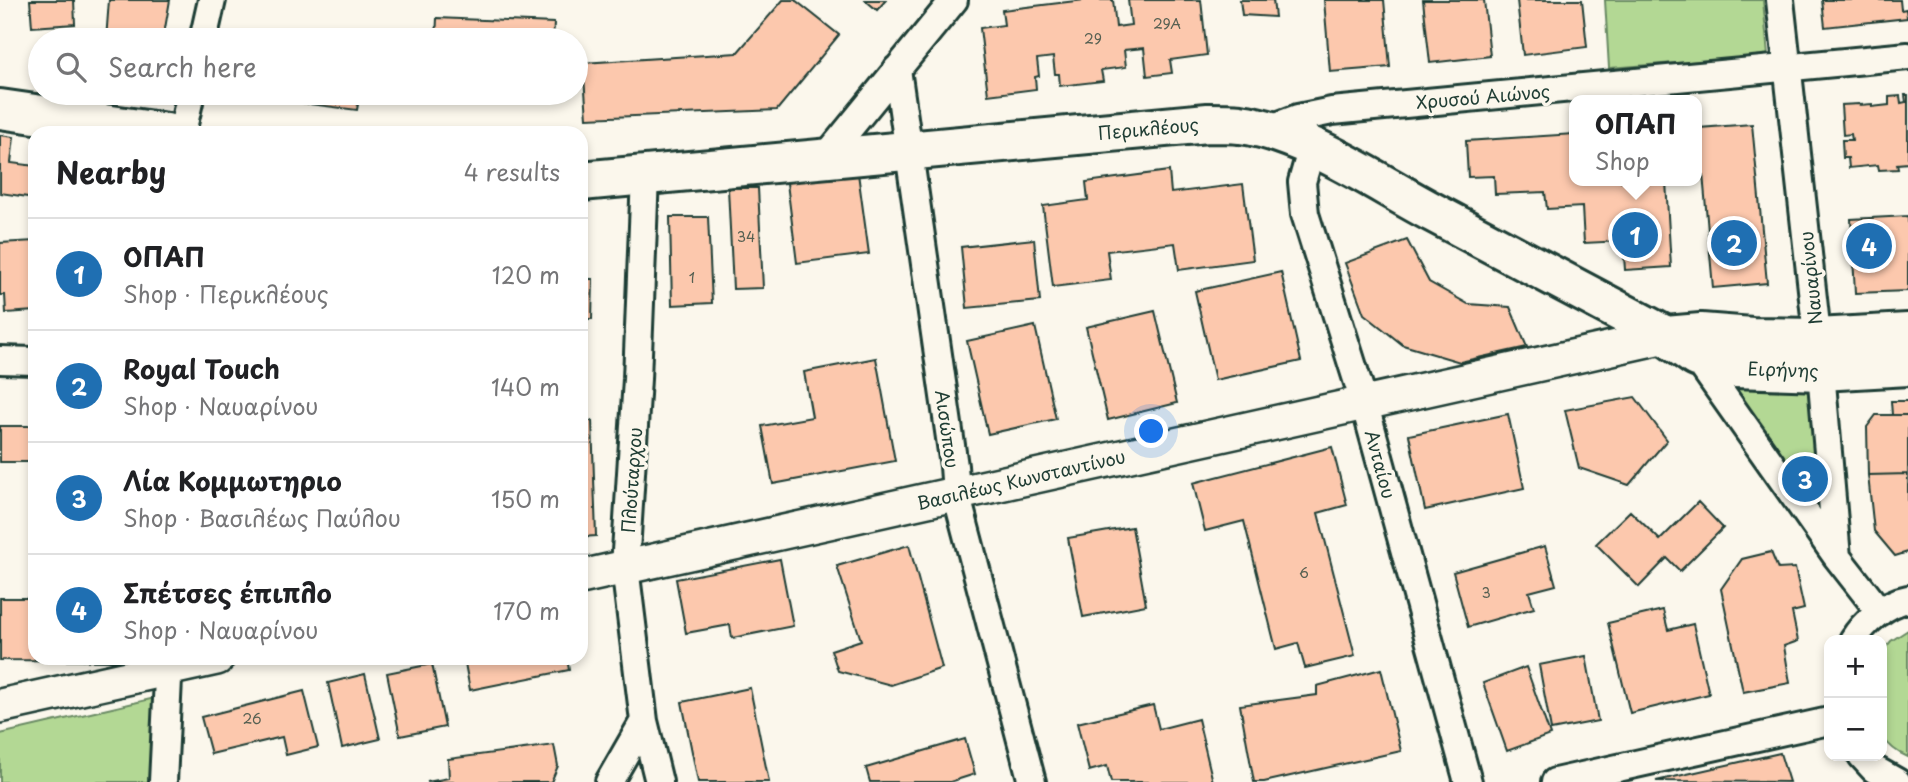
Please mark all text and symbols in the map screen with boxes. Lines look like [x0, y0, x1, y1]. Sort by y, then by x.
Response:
house number: 29Α [1153, 13, 1181, 34]
search box [28, 28, 588, 105]
house number: 29 [1084, 28, 1102, 49]
text: Search here [108, 47, 257, 86]
icon: search [52, 48, 90, 86]
street label: Χρυσού Αιώνος [1415, 77, 1551, 115]
popup [1569, 95, 1702, 186]
text: ΟΠΑΠ [1595, 104, 1676, 143]
street label: Περικλέους [1096, 110, 1200, 146]
text: Shop [1595, 143, 1650, 178]
text: Nearby [56, 149, 166, 194]
text: 4 results [464, 154, 560, 189]
pin: 1 [1612, 209, 1658, 261]
pin: 2 [1711, 217, 1757, 269]
pin: 4 [1846, 220, 1892, 272]
house number: 34 [737, 226, 755, 247]
street label: Ναυαρίνου [1792, 230, 1828, 326]
text: ΟΠΑΠ [123, 237, 205, 276]
text: 1 [74, 257, 85, 292]
text: 120 m [492, 257, 560, 292]
house number: 1 [689, 267, 695, 288]
text: Shop · Περικλέους [123, 276, 329, 311]
text: Royal Touch [123, 349, 280, 388]
street label: Ειρήνης [1747, 354, 1819, 384]
text: 2 [71, 369, 87, 404]
text: 140 m [491, 369, 560, 404]
text: Shop · Ναυαρίνου [123, 388, 318, 423]
street label: Αισώπου [929, 388, 967, 470]
your location [1134, 414, 1168, 448]
street label: Πλούταρχου [614, 426, 648, 534]
street label: Ανταίου [1359, 427, 1403, 501]
street label: Βασιλέως Κωνσταντίνου [914, 442, 1128, 516]
pin: 3 [1782, 453, 1828, 505]
text: Λία Κομμωτηριο [123, 461, 342, 500]
text: 3 [71, 481, 87, 516]
text: 150 m [491, 481, 560, 516]
text: Shop · Βασιλέως Παύλου [123, 500, 401, 535]
house number: 6 [1299, 562, 1309, 583]
text: Σπέτσες έπιπλο [123, 573, 332, 612]
house number: 3 [1481, 582, 1491, 603]
text: 4 [71, 593, 87, 628]
text: 170 m [493, 593, 560, 628]
text: Shop · Ναυαρίνου [123, 612, 318, 647]
map controls [1824, 635, 1887, 761]
button: + [1824, 635, 1887, 698]
button: − [1824, 698, 1887, 761]
house number: 26 [242, 708, 262, 729]

